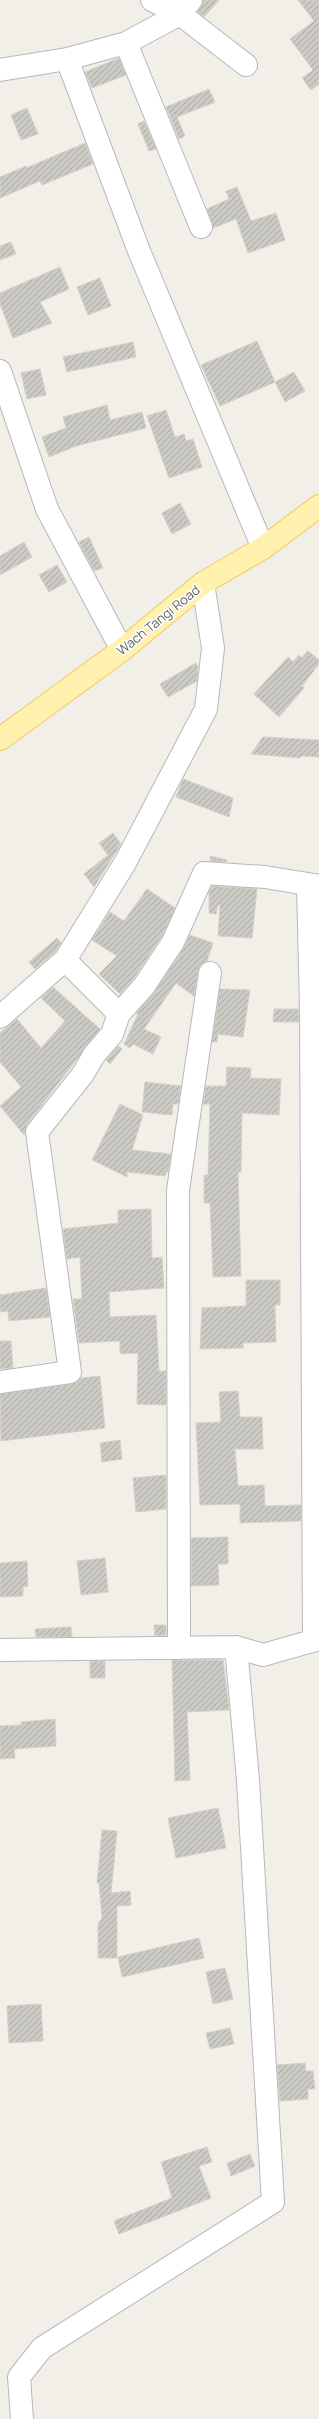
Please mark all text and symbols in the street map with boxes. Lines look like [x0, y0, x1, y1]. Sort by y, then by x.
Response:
street label: Wach Tangi Road [113, 581, 203, 659]

